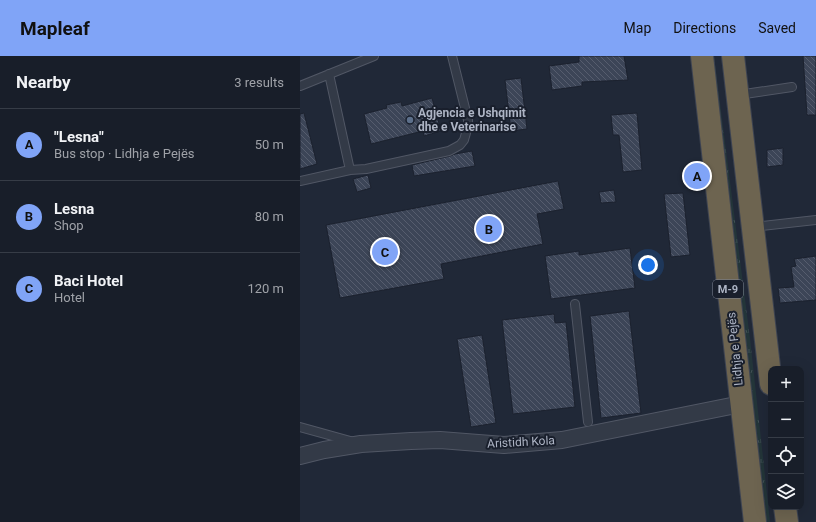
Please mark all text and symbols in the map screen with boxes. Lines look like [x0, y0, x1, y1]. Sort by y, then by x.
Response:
text: Mapleaf [20, 17, 90, 40]
text: Map [624, 20, 651, 36]
text: Directions [673, 20, 736, 36]
text: Saved [758, 20, 796, 36]
text: Nearby [16, 72, 71, 92]
text: 3 results [234, 75, 284, 90]
place label: Agjencia e Ushqimit dhe e Veterinarise [418, 106, 526, 134]
marker: Agjencia e Ushqimit dhe e Veterinarise [405, 115, 415, 125]
text: "Lesna" [54, 128, 104, 146]
text: A [25, 137, 33, 152]
text: 50 m [255, 137, 284, 152]
text: Bus stop · Lidhja e Pejës [54, 146, 195, 161]
pin: A [684, 161, 710, 191]
text: Lesna [54, 200, 94, 218]
text: B [25, 209, 33, 224]
text: 80 m [255, 209, 284, 224]
pin: B [476, 214, 502, 244]
text: Shop [54, 218, 84, 233]
pin: C [372, 237, 398, 267]
your location [638, 255, 658, 275]
text: Baci Hotel [54, 272, 123, 290]
road number: M-9 [713, 280, 743, 298]
text: C [25, 281, 33, 296]
text: 120 m [247, 281, 284, 296]
text: Hotel [54, 290, 85, 305]
street label: Lidhja e Pejës [724, 312, 746, 386]
map controls [768, 366, 804, 510]
button: + [768, 366, 804, 402]
button: − [768, 402, 804, 438]
street label: Aristidh Kola [487, 433, 555, 451]
button: locate [768, 438, 804, 474]
button: layers [768, 474, 804, 510]

